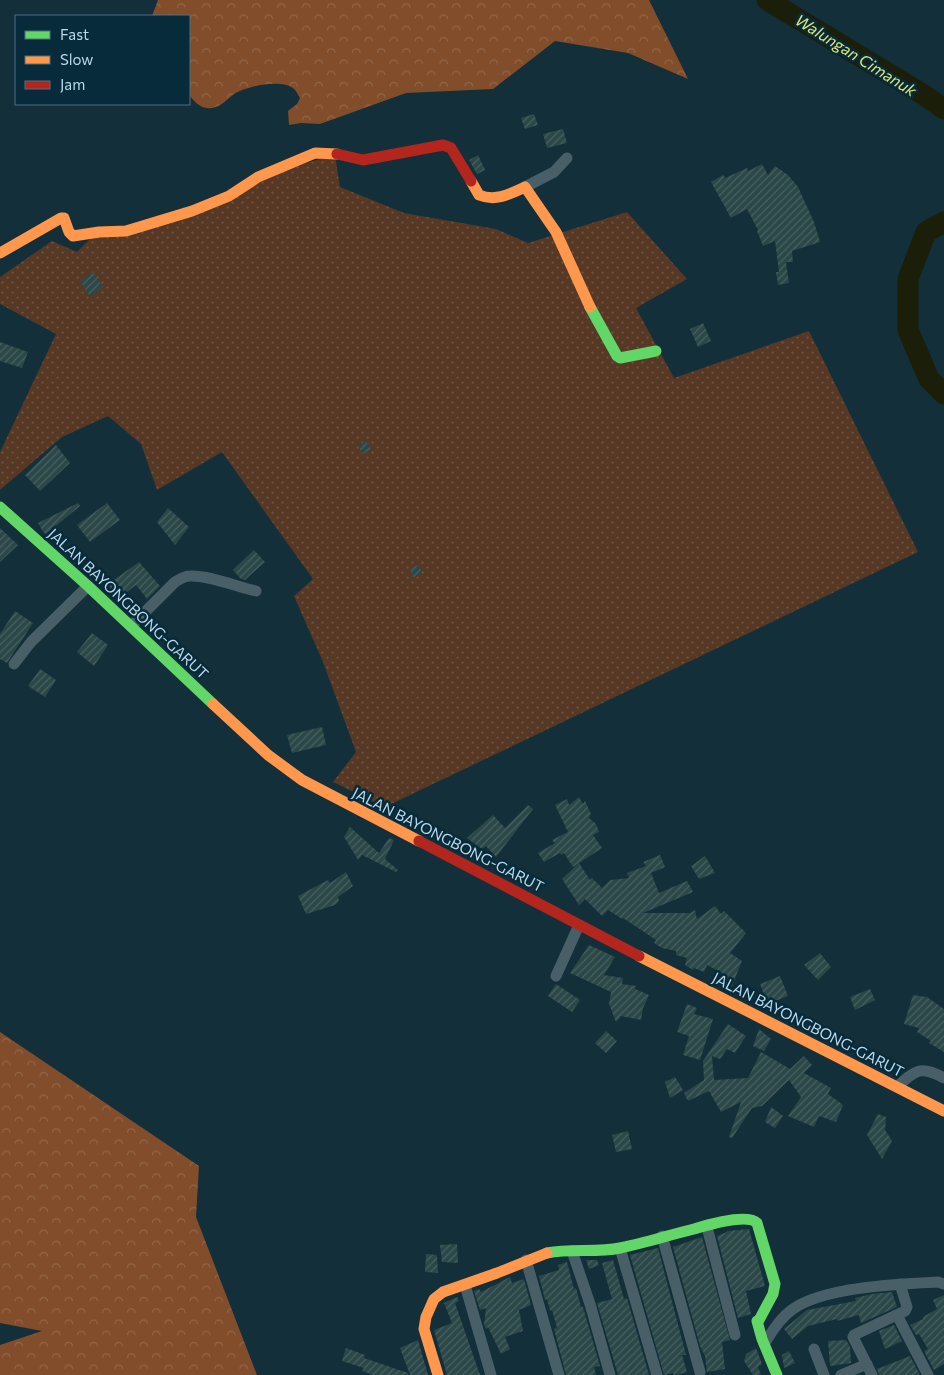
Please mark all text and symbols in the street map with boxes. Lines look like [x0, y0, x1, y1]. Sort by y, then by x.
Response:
water label: Walungan Cimanuk [792, 10, 921, 100]
legend [15, 15, 190, 105]
text: Fast [60, 25, 89, 43]
text: Slow [60, 50, 93, 68]
text: Jam [60, 75, 85, 93]
street label: JALAN BAYONGBONG-GARUT [45, 524, 213, 683]
street label: JALAN BAYONGBONG-GARUT [350, 783, 548, 896]
street label: JALAN BAYONGBONG-GARUT [710, 968, 908, 1081]

